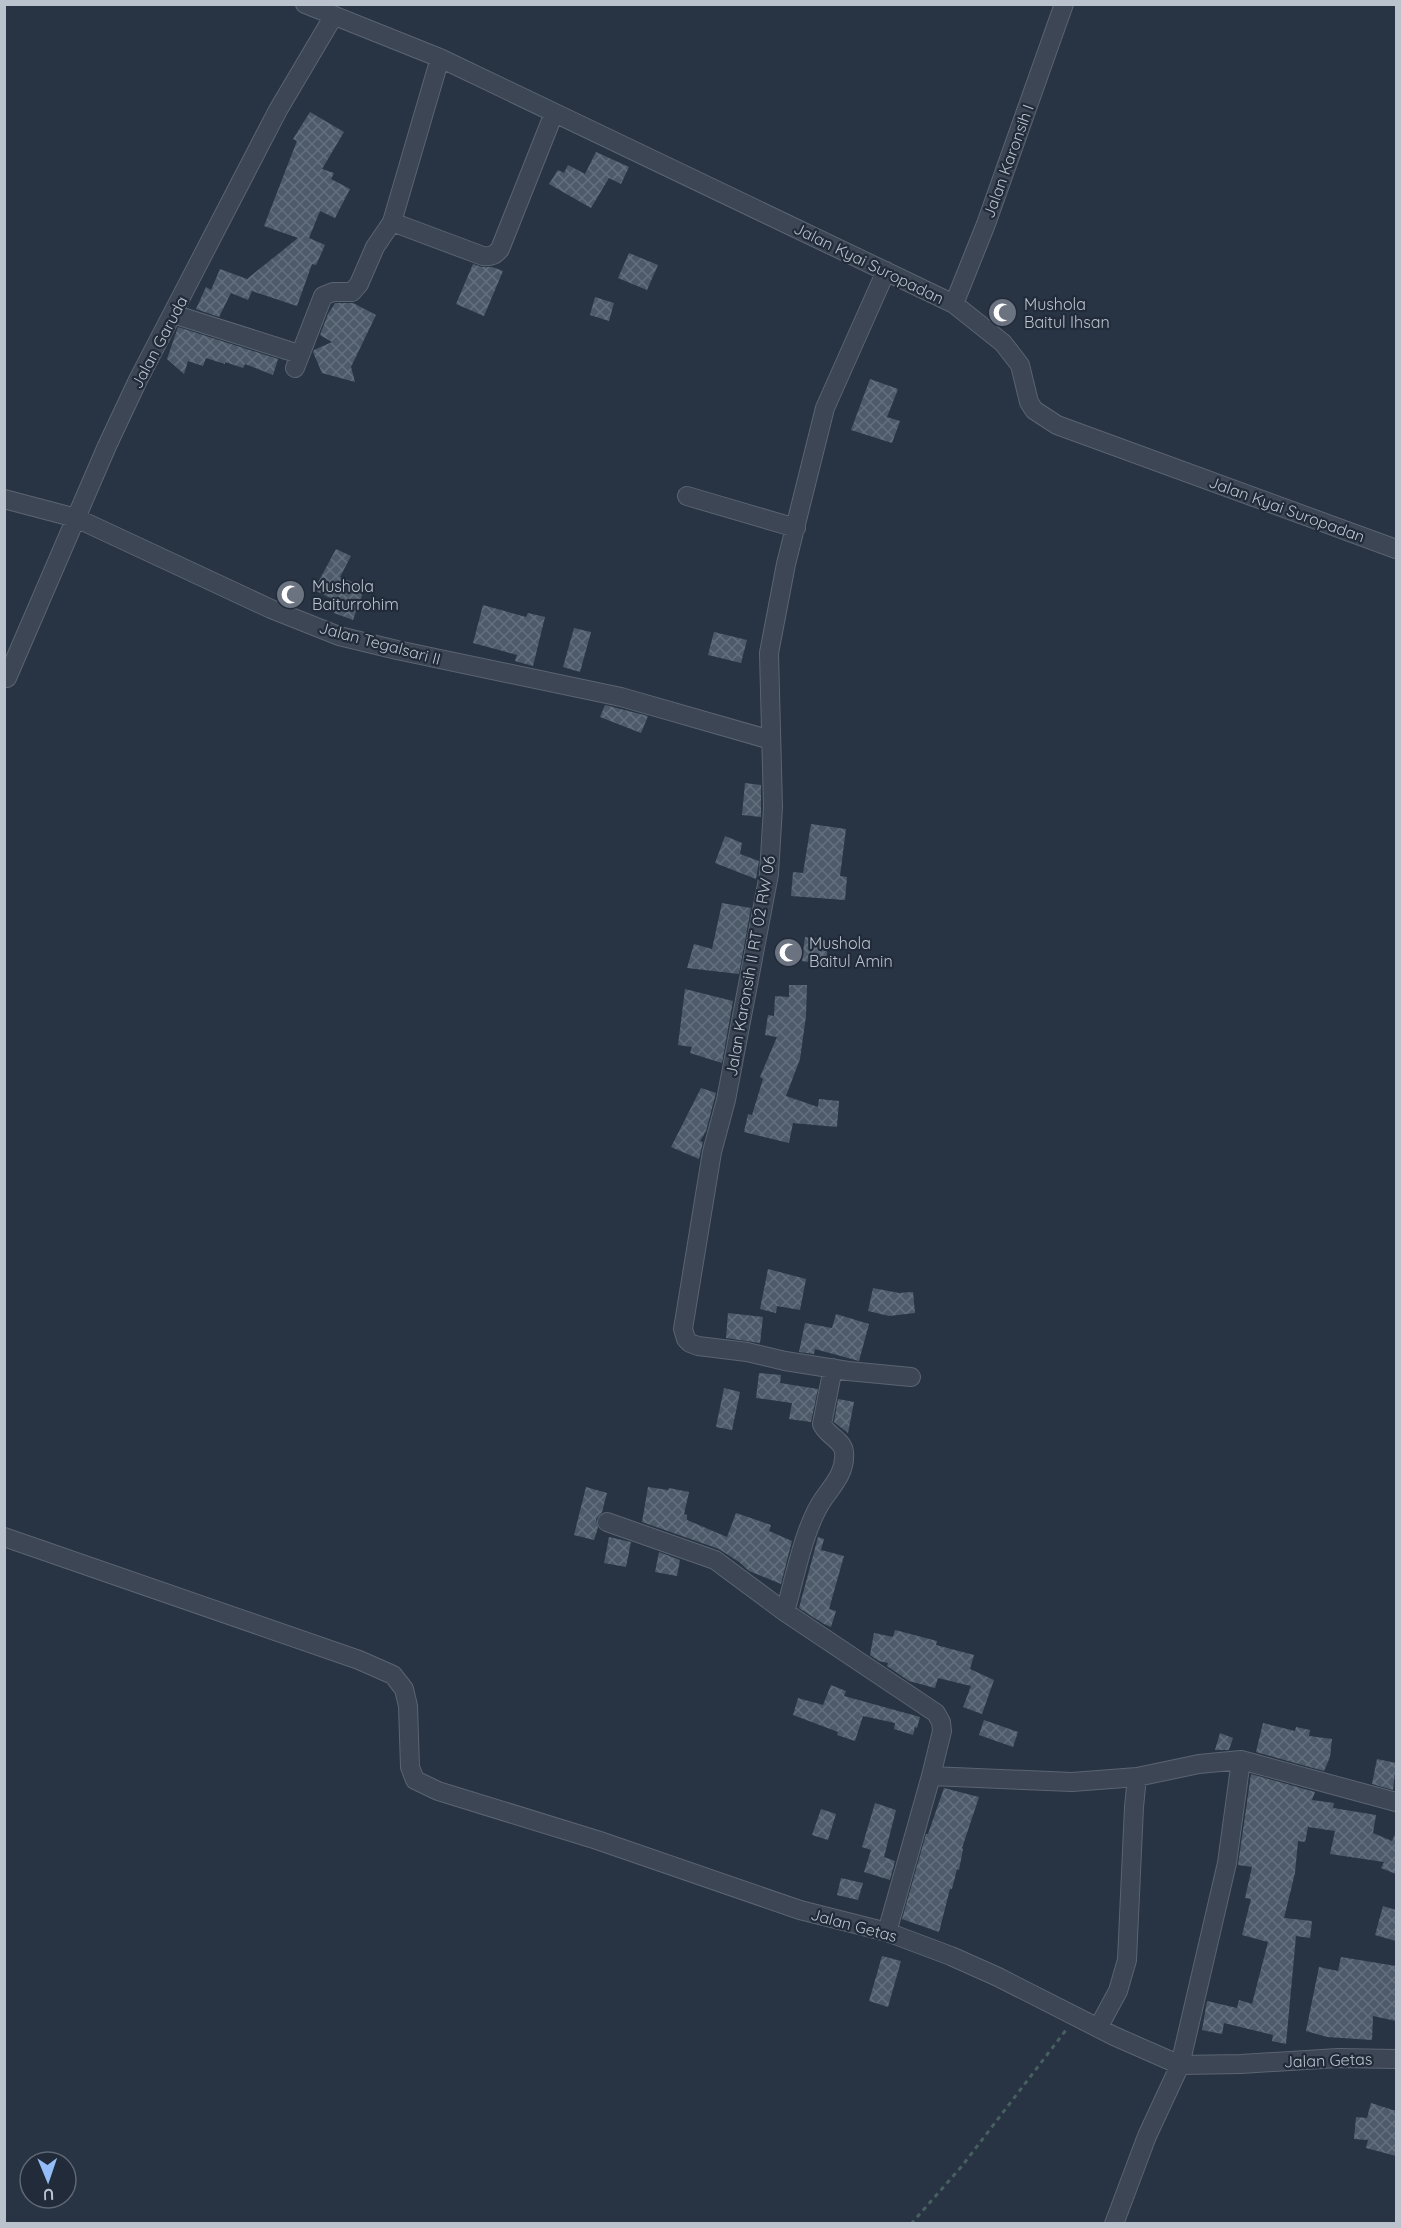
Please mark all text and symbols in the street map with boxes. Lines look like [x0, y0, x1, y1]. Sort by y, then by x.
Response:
street label: Jalan Karonsih I [978, 101, 1038, 221]
street label: Jalan Kyai Suropadan [791, 218, 947, 308]
street label: Jalan Garuda [126, 292, 192, 392]
place label: Mushola Baitul Ihsan [1024, 294, 1110, 332]
mosque icon: Mushola Baitul Ihsan [987, 297, 1019, 329]
street label: Jalan Kyai Suropadan [1206, 471, 1368, 547]
place label: Mushola Baiturrohim [312, 576, 399, 614]
mosque icon: Mushola Baiturrohim [275, 579, 307, 611]
street label: Jalan Tegalsari II [317, 617, 443, 669]
street label: Jalan Karonsih II RT 02 RW 06 [721, 854, 779, 1078]
place label: Mushola Baitul Amin [809, 933, 893, 971]
mosque icon: Mushola Baitul Amin [772, 936, 804, 968]
street label: Jalan Getas [809, 1904, 899, 1946]
street label: Jalan Getas [1283, 2048, 1373, 2072]
north arrow [18, 2150, 78, 2210]
text: U [43, 2185, 55, 2205]

